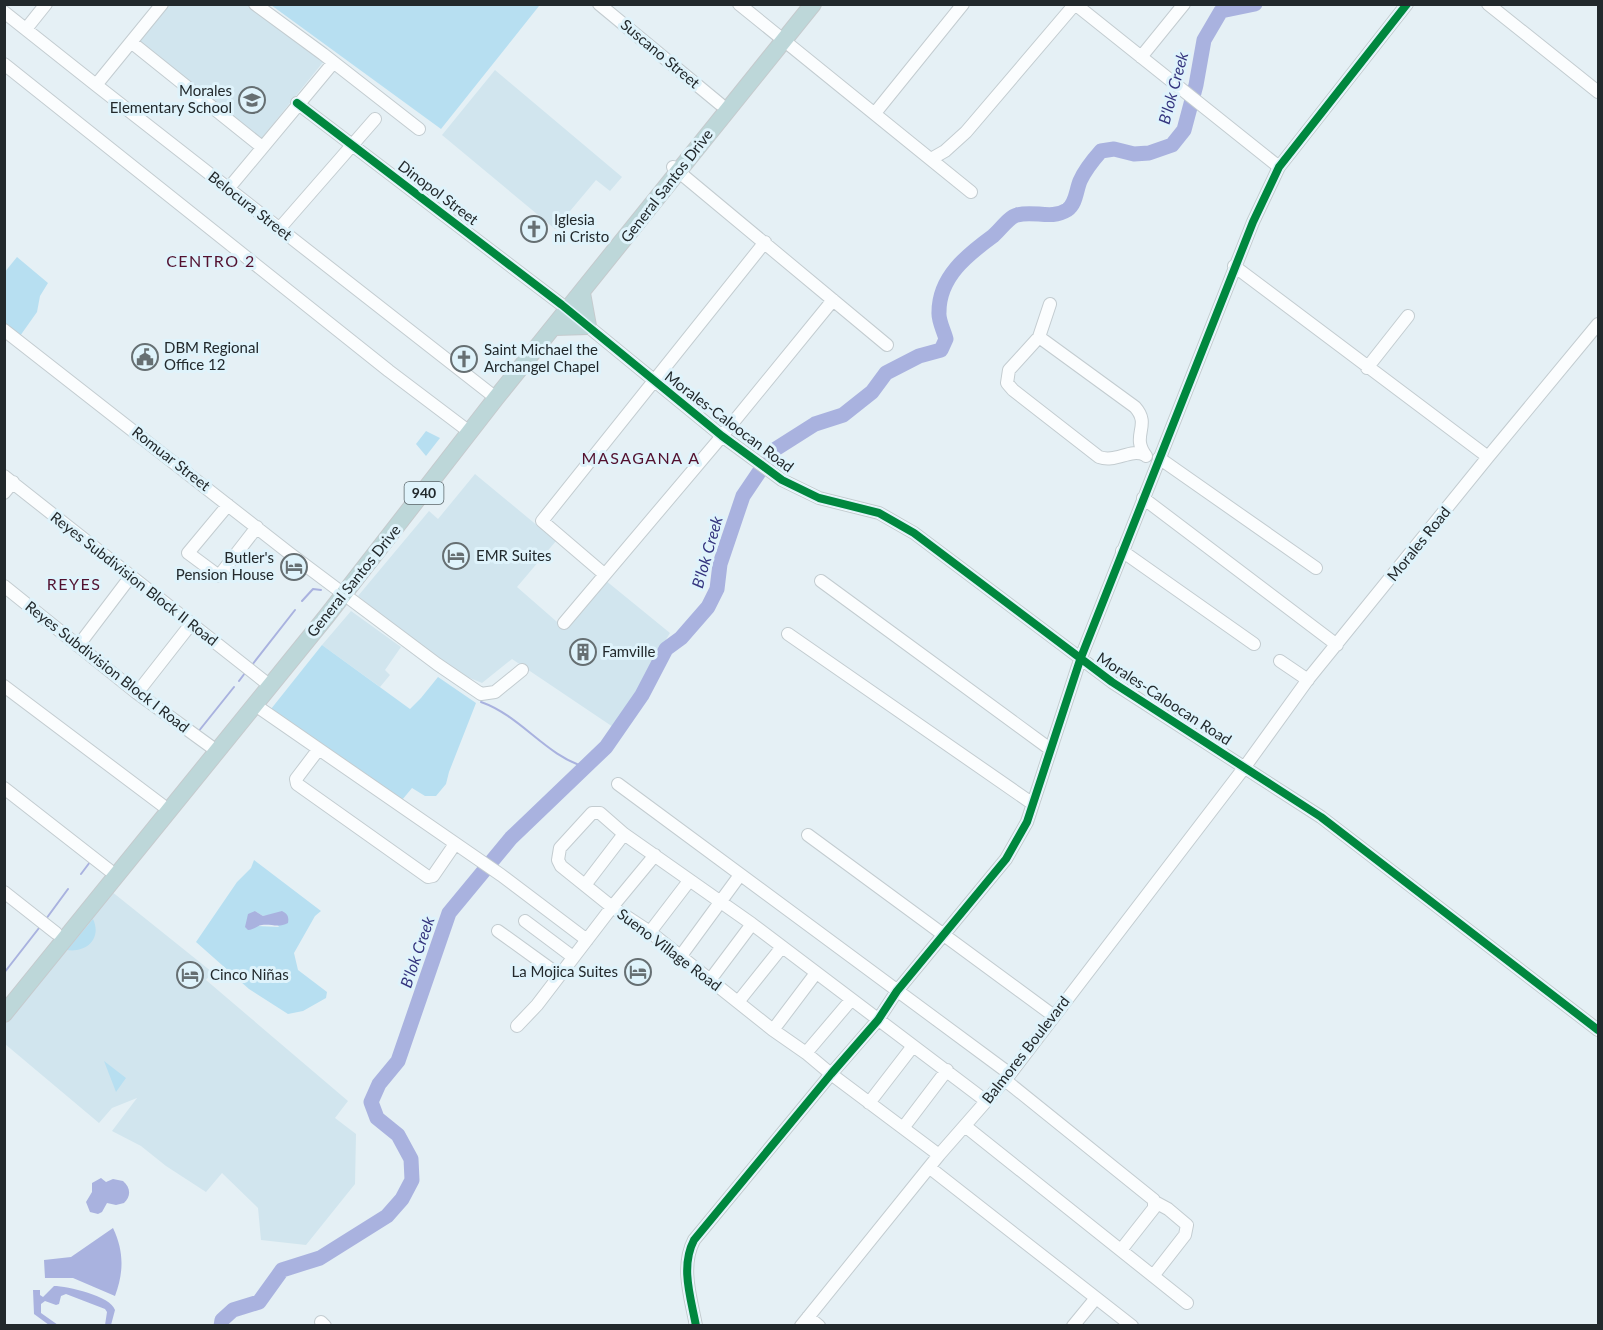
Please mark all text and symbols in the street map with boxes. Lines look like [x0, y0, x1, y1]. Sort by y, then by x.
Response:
street label: Suscano Street [617, 15, 704, 92]
water label: B'lok Creek [1154, 49, 1191, 126]
place label: Morales Elementary School [110, 81, 232, 116]
school or university icon: Morales Elementary School [237, 85, 267, 115]
street label: General Santos Drive [616, 125, 716, 246]
street label: Dinopol Street [395, 156, 483, 229]
street label: Belocura Street [205, 167, 297, 244]
place label: Iglesia ni Cristo [554, 210, 609, 245]
church icon: Iglesia ni Cristo [519, 214, 549, 244]
district label: CENTRO 2 [166, 251, 256, 270]
place label: DBM Regional Office 12 [164, 338, 259, 373]
place label: Saint Michael the Archangel Chapel [484, 340, 599, 375]
public building icon: DBM Regional Office 12 [130, 342, 160, 372]
church icon: Saint Michael the Archangel Chapel [449, 344, 479, 374]
street label: Morales-Caloocan Road [662, 367, 798, 476]
street label: Romuar Street [129, 422, 215, 495]
district label: MASAGANA A [581, 448, 701, 467]
road number: 940 [404, 482, 444, 504]
street label: Morales Road [1383, 503, 1454, 584]
street label: Reyes Subdivision Block II Road [47, 507, 222, 649]
water label: B'lok Creek [687, 513, 726, 590]
street label: General Santos Drive [303, 521, 404, 640]
hotel icon: EMR Suites [441, 541, 471, 571]
place label: EMR Suites [476, 546, 552, 564]
place label: Butler's Pension House [176, 548, 274, 583]
hotel icon: Butler's Pension House [279, 552, 309, 582]
district label: REYES [47, 574, 101, 593]
street label: Reyes Subdivision Block I Road [22, 597, 193, 736]
building icon: Famville [568, 637, 598, 667]
place label: Famville [602, 642, 655, 660]
street label: Morales-Caloocan Road [1094, 648, 1235, 748]
street label: Sueno Village Road [614, 904, 725, 994]
water label: B'lok Creek [396, 913, 438, 990]
hotel icon: La Mojica Suites [623, 957, 653, 987]
hotel icon: Cinco Niñas [175, 960, 205, 990]
place label: La Mojica Suites [511, 962, 618, 980]
place label: Cinco Niñas [210, 965, 289, 983]
street label: Balmores Boulevard [978, 992, 1073, 1107]

